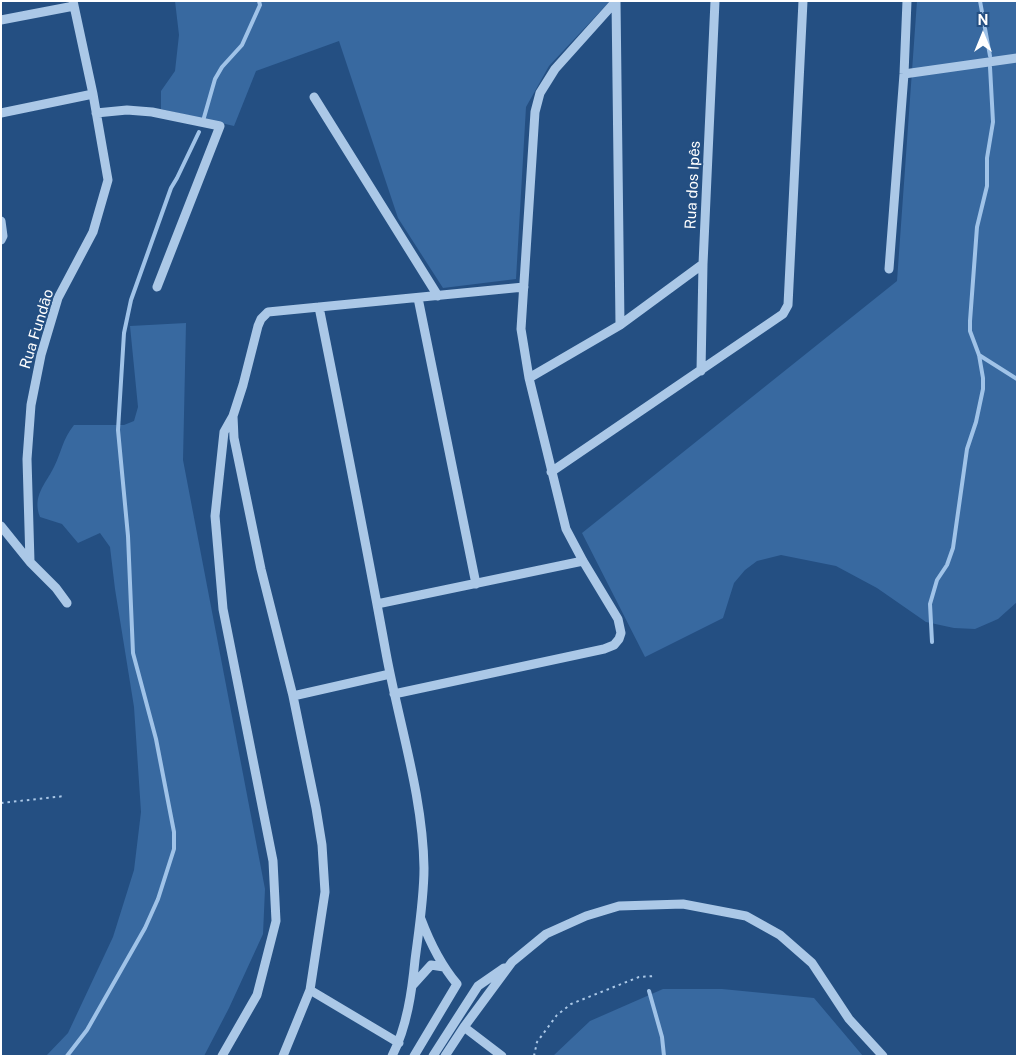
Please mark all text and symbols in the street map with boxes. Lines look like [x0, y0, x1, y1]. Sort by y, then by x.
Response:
north arrow [958, 10, 1008, 60]
text: N [978, 12, 988, 28]
street label: Rua dos Ipês [682, 140, 704, 230]
street label: Rua Fundão [16, 287, 58, 371]

